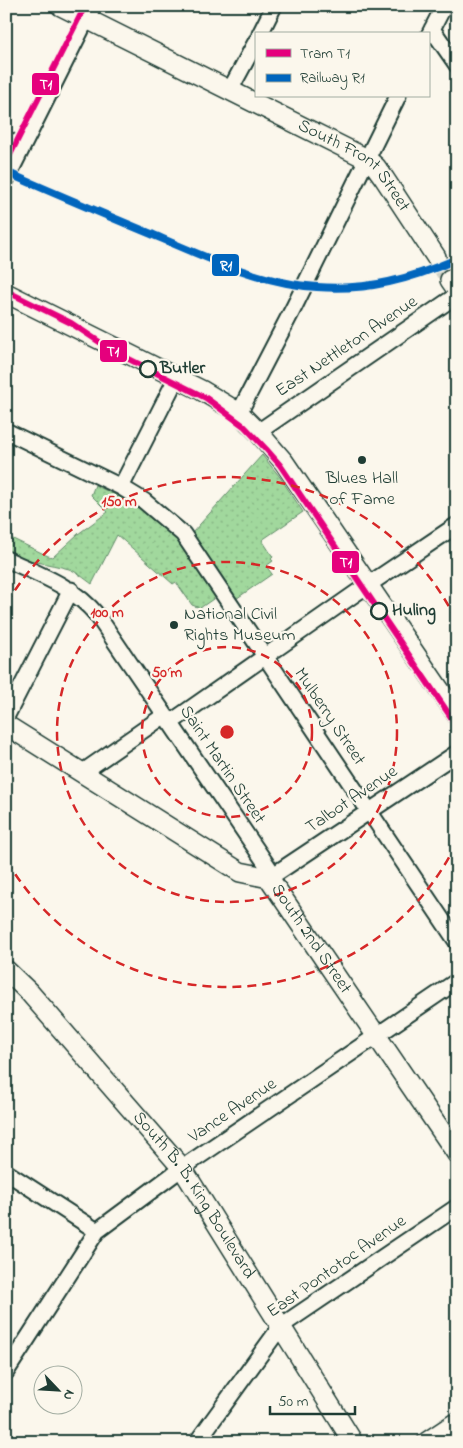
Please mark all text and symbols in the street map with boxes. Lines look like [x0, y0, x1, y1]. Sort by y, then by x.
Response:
legend [255, 32, 430, 98]
text: Tram T1 [300, 43, 350, 65]
text: Railway R1 [300, 67, 365, 90]
line badge: T1 [31, 72, 60, 96]
text: T1 [40, 75, 53, 96]
street label: South Front Street [293, 113, 416, 217]
line badge: R1 [211, 253, 240, 277]
text: R1 [219, 256, 233, 277]
street label: East Nettleton Avenue [271, 289, 424, 404]
line badge: T1 [99, 339, 128, 363]
text: T1 [107, 342, 120, 363]
place label: Butler [159, 356, 205, 382]
marker: Butler [139, 360, 157, 378]
marker: Blues Hall of Fame [356, 454, 368, 466]
place label: Blues Hall of Fame [325, 466, 398, 513]
text: 150 m [101, 491, 137, 513]
line badge: T1 [331, 550, 360, 574]
text: T1 [340, 553, 353, 574]
place label: Huling [392, 598, 436, 625]
text: 100 m [90, 602, 124, 624]
place label: National Civil Rights Museum [184, 602, 295, 650]
marker: Huling [370, 602, 388, 620]
marker: National Civil Rights Museum [168, 619, 180, 631]
text: 50 m [152, 662, 183, 684]
street label: Mulberry Street [287, 663, 371, 771]
street label: Saint Martin Street [173, 700, 271, 830]
centre of rings [218, 723, 236, 741]
street label: Talbot Avenue [301, 759, 404, 840]
street label: South 2nd Street [264, 879, 358, 999]
street label: Vance Avenue [183, 1071, 283, 1151]
street label: South B. B. King Boulevard [126, 1106, 261, 1284]
street label: East Pontotoc Avenue [262, 1208, 413, 1325]
north arrow [32, 1366, 82, 1416]
scale bar [270, 1383, 356, 1415]
text: N [57, 1386, 80, 1404]
text: 50 m [278, 1391, 309, 1413]

